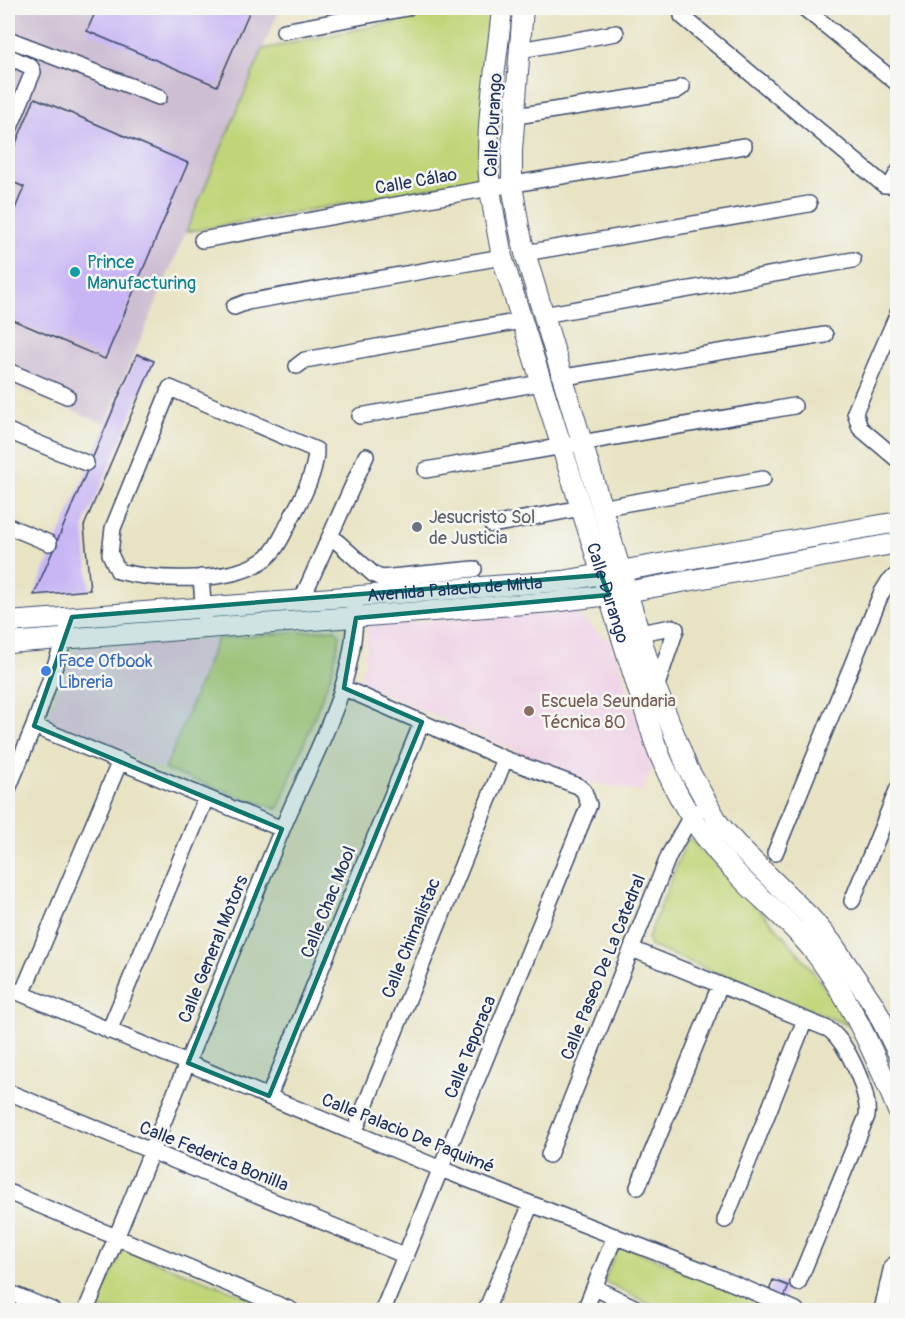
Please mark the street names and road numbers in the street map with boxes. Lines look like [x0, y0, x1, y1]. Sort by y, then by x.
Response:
street label: Calle Durango [479, 72, 508, 178]
street label: Calle Cálao [373, 163, 459, 200]
street label: Calle Durango [581, 540, 634, 646]
street label: Avenida Palacio de Mitla [366, 572, 543, 607]
street label: Calle Chac Mool [296, 843, 361, 961]
street label: Calle Paseo De La Catedral [556, 871, 651, 1063]
street label: Calle General Motors [173, 872, 254, 1026]
street label: Calle Chimalistac [377, 875, 446, 1002]
street label: Calle Teporaca [439, 992, 502, 1102]
street label: Calle Palacio De Paquimé [318, 1088, 498, 1179]
street label: Calle Federica Bonilla [136, 1116, 292, 1197]

